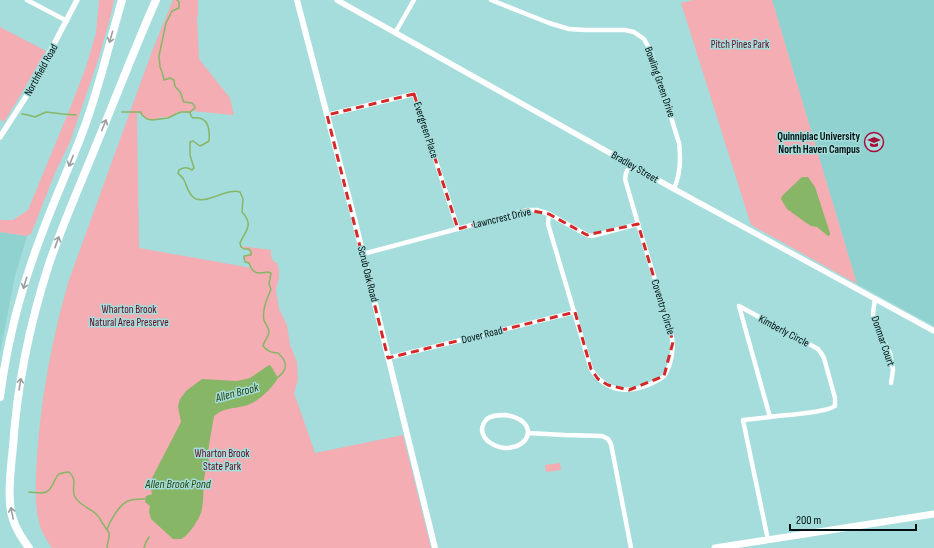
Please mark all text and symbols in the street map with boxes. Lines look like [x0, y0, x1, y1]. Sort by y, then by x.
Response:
one-way arrow [107, 31, 114, 44]
park label: Pitch Pines Park [711, 38, 770, 51]
street label: Northfield Road [21, 41, 61, 98]
street label: Bowling Green Drive [642, 45, 678, 119]
street label: Evergreen Place [411, 100, 441, 160]
one-way arrow [101, 119, 109, 131]
place label: Quinnipiac University North Haven Campus [777, 130, 860, 156]
school or university icon: Quinnipiac University North Haven Campus [863, 131, 885, 153]
street label: Bradley Street [609, 148, 661, 186]
one-way arrow [66, 155, 74, 167]
street label: Lawncrest Drive [472, 205, 532, 231]
one-way arrow [54, 236, 62, 248]
street label: Scrub Oak Road [355, 245, 381, 304]
one-way arrow [21, 276, 28, 289]
street label: Coventry Circle [648, 278, 678, 336]
park label: Wharton Brook Natural Area Preserve [89, 303, 169, 329]
street label: Kimberly Circle [756, 312, 812, 350]
street label: Donmar Court [868, 314, 898, 368]
street label: Dover Road [460, 324, 504, 346]
one-way arrow [16, 378, 24, 391]
water label: Allen Brook [213, 380, 261, 406]
park label: Wharton Brook State Park [195, 447, 250, 473]
water label: Allen Brook Pond [144, 477, 212, 492]
scale bar [790, 506, 916, 532]
one-way arrow [8, 507, 16, 520]
text: 200 m [796, 513, 822, 528]

